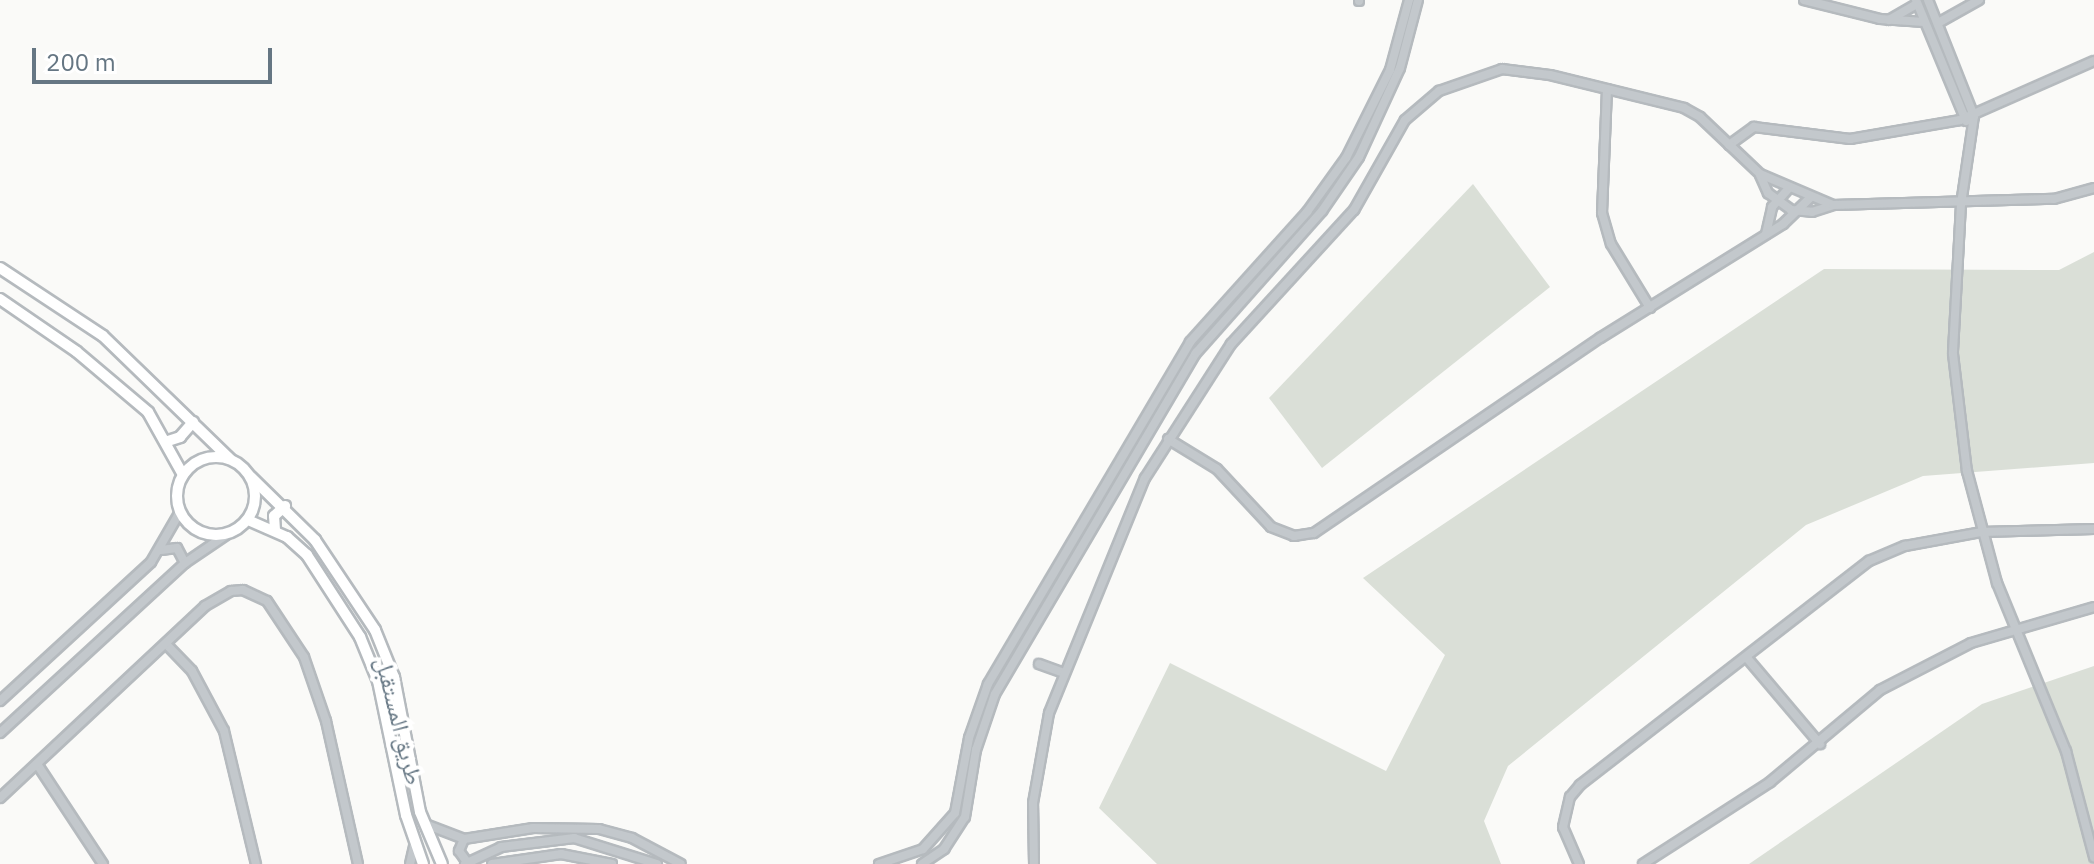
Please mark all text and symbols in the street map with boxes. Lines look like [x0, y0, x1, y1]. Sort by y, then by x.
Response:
scale bar [36, 32, 276, 82]
text: 200 m [46, 46, 116, 78]
street label: طريق المستقبل [369, 654, 429, 788]

